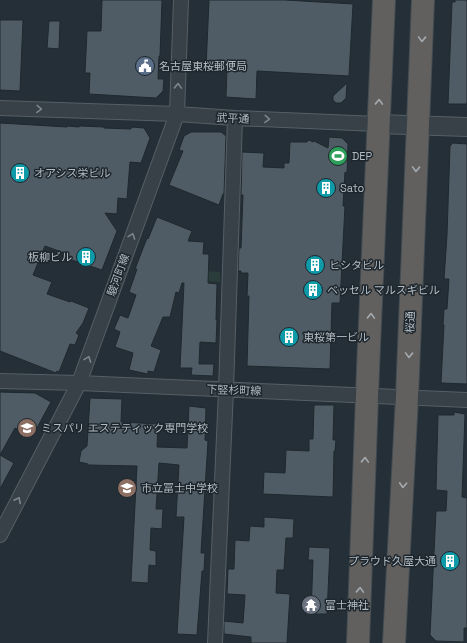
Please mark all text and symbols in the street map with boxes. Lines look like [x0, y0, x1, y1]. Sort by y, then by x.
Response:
one-way arrow [417, 36, 426, 42]
public building icon: 名古屋東桜郵便局 [134, 55, 156, 77]
place label: 名古屋東桜郵便局 [159, 59, 247, 73]
one-way arrow [173, 83, 182, 89]
one-way arrow [375, 99, 383, 105]
one-way arrow [36, 105, 42, 113]
street label: 武平通 [216, 110, 250, 126]
one-way arrow [264, 115, 270, 124]
sports icon: DEP [327, 145, 349, 167]
place label: DEP [352, 149, 372, 163]
building icon: オアシス栄ビル [9, 162, 31, 184]
place label: オアシス栄ビル [34, 166, 111, 180]
one-way arrow [412, 166, 420, 172]
building icon: Sato [315, 177, 337, 199]
place label: Sato [340, 181, 365, 195]
one-way arrow [127, 233, 136, 240]
building icon: 板柳ビル [75, 246, 97, 268]
place label: 板柳ビル [28, 250, 72, 264]
street label: 駿河町線 [104, 252, 132, 298]
building icon: ヒシタビル [304, 254, 326, 276]
place label: ヒシタビル [329, 258, 384, 272]
building icon: ベッセル マルスギビル [302, 279, 324, 301]
place label: ベッセル マルスギビル [327, 283, 440, 297]
street label: 桜通 [403, 311, 417, 333]
one-way arrow [366, 313, 375, 319]
building icon: 東桜第一ビル [278, 326, 300, 348]
place label: 東桜第一ビル [303, 330, 369, 344]
one-way arrow [405, 352, 413, 358]
one-way arrow [83, 355, 91, 362]
street label: 下竪杉町線 [206, 382, 262, 398]
school or university icon: ミスパリ エステティック専門学校 [16, 417, 38, 439]
place label: ミスパリ エステティック専門学校 [41, 421, 208, 435]
one-way arrow [361, 457, 369, 463]
school or university icon: 市立冨士中学校 [116, 477, 138, 499]
place label: 市立冨士中学校 [141, 481, 218, 495]
one-way arrow [398, 482, 407, 488]
one-way arrow [13, 497, 21, 504]
building icon: プラウド久屋大通 [439, 550, 461, 572]
place label: プラウド久屋大通 [348, 554, 436, 568]
one-way arrow [356, 587, 365, 593]
temple icon: 富士神社 [300, 594, 322, 616]
place label: 富士神社 [325, 598, 369, 612]

